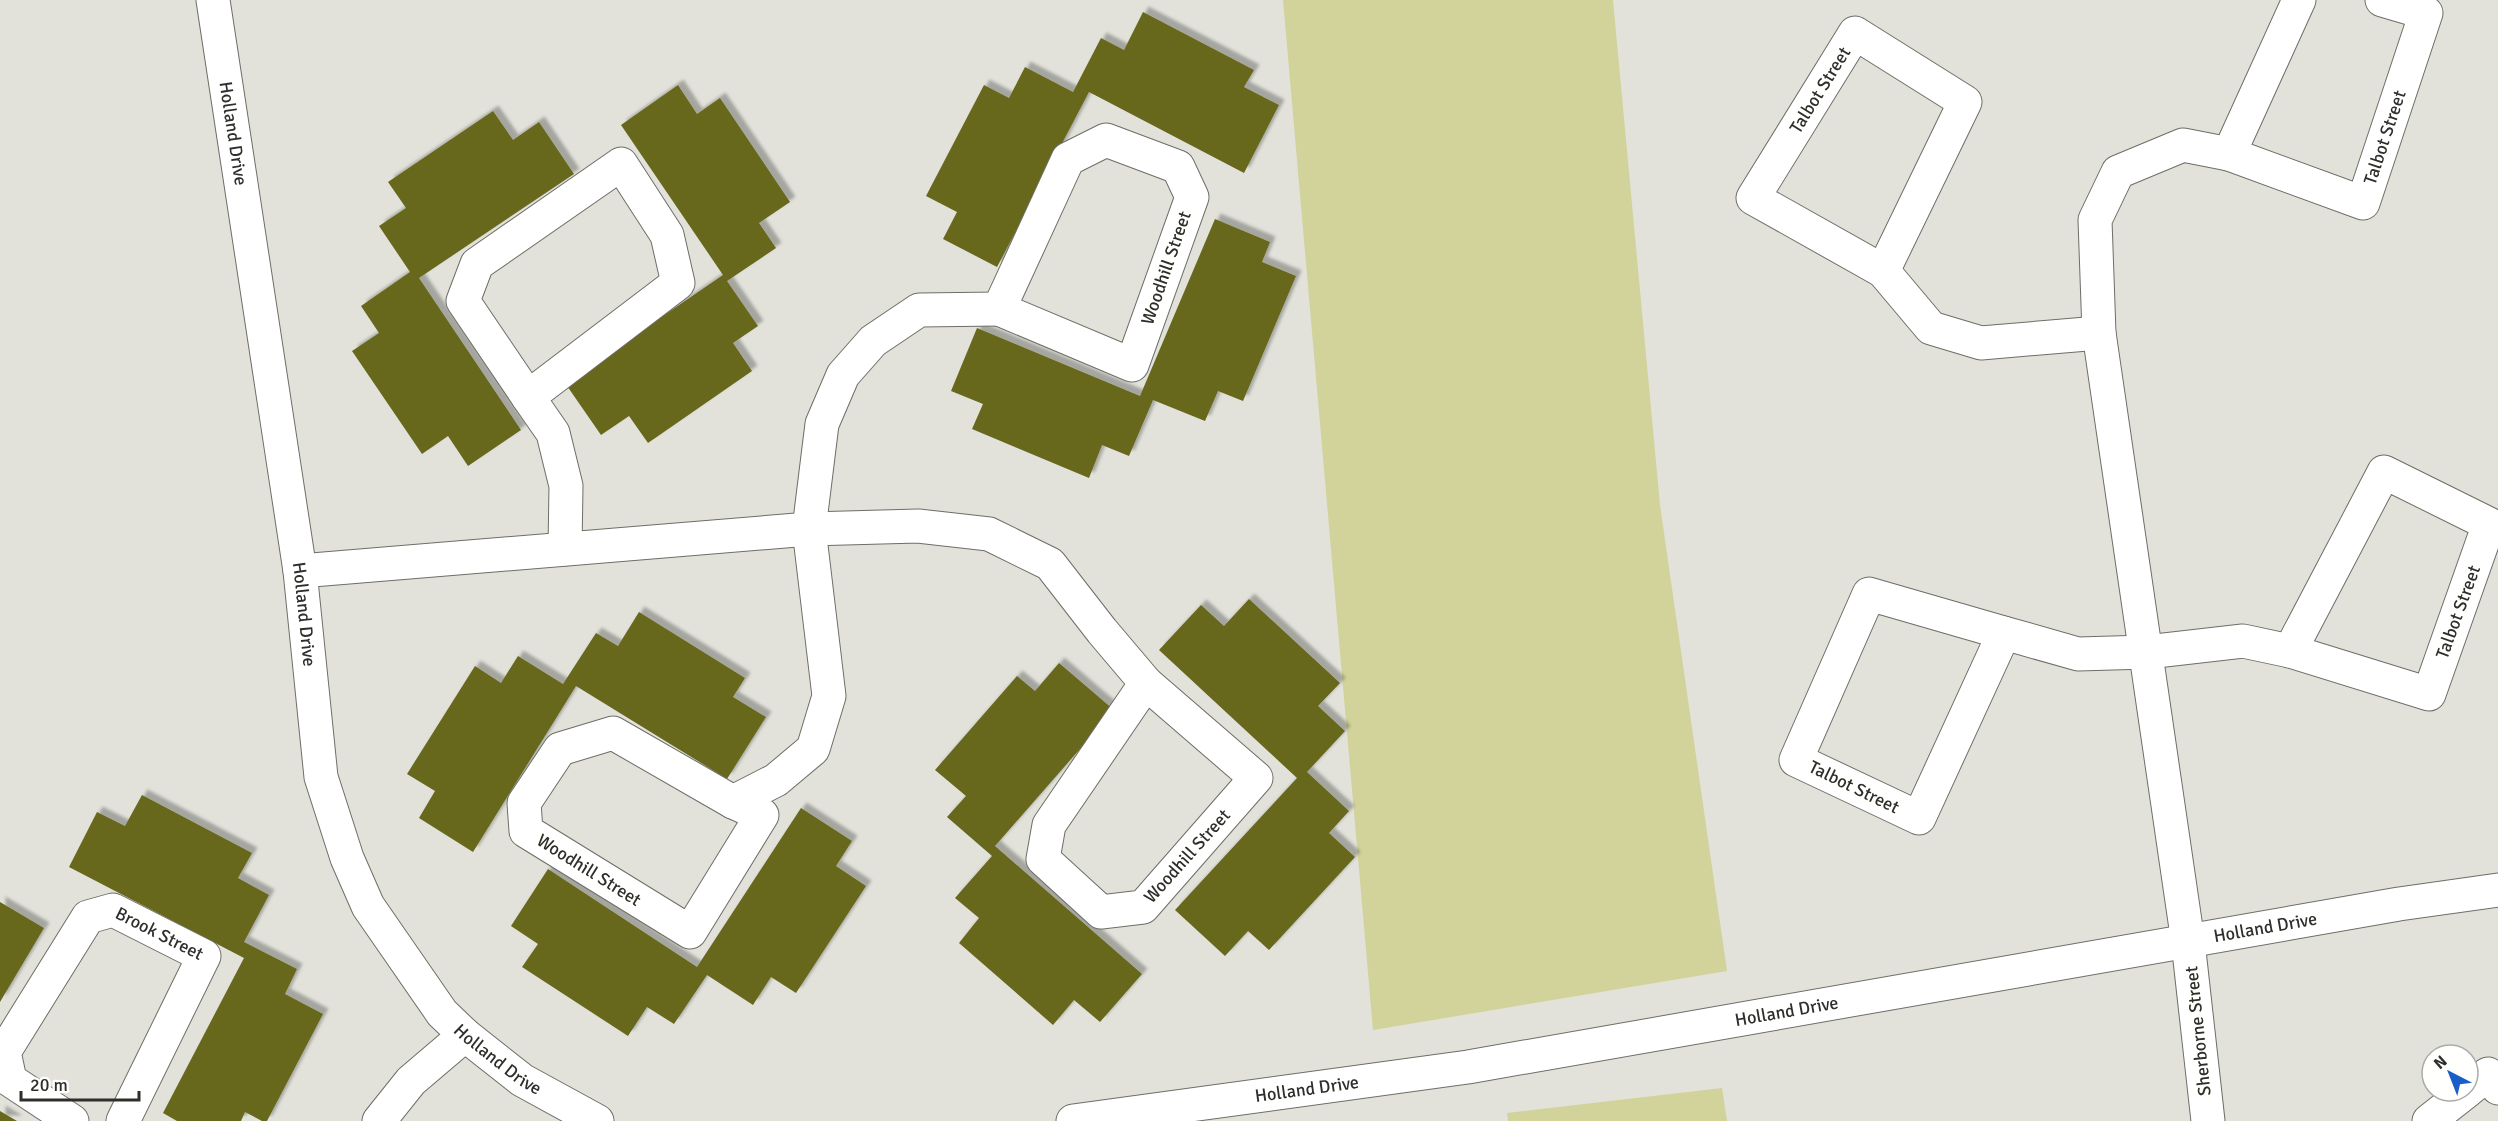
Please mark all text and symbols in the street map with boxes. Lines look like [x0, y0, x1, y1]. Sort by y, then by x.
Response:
street label: Talbot Street [1785, 43, 1855, 137]
street label: Holland Drive [215, 80, 252, 187]
street label: Talbot Street [2359, 87, 2411, 187]
street label: Woodhill Street [1136, 208, 1196, 328]
street label: Holland Drive [288, 560, 321, 667]
street label: Talbot Street [2431, 562, 2485, 662]
street label: Talbot Street [1805, 756, 1903, 818]
street label: Woodhill Street [1139, 805, 1235, 907]
street label: Woodhill Street [533, 829, 645, 911]
street label: Brook Street [112, 902, 207, 965]
street label: Holland Drive [2212, 908, 2319, 947]
street label: Sherborne Street [2180, 965, 2216, 1097]
street label: Holland Drive [1733, 991, 1840, 1031]
street label: Holland Drive [449, 1019, 545, 1100]
north arrow [2420, 1043, 2480, 1103]
text: N [2430, 1051, 2451, 1074]
scale bar [21, 1064, 140, 1102]
street label: Holland Drive [1253, 1071, 1360, 1107]
text: 20 m [30, 1074, 68, 1096]

